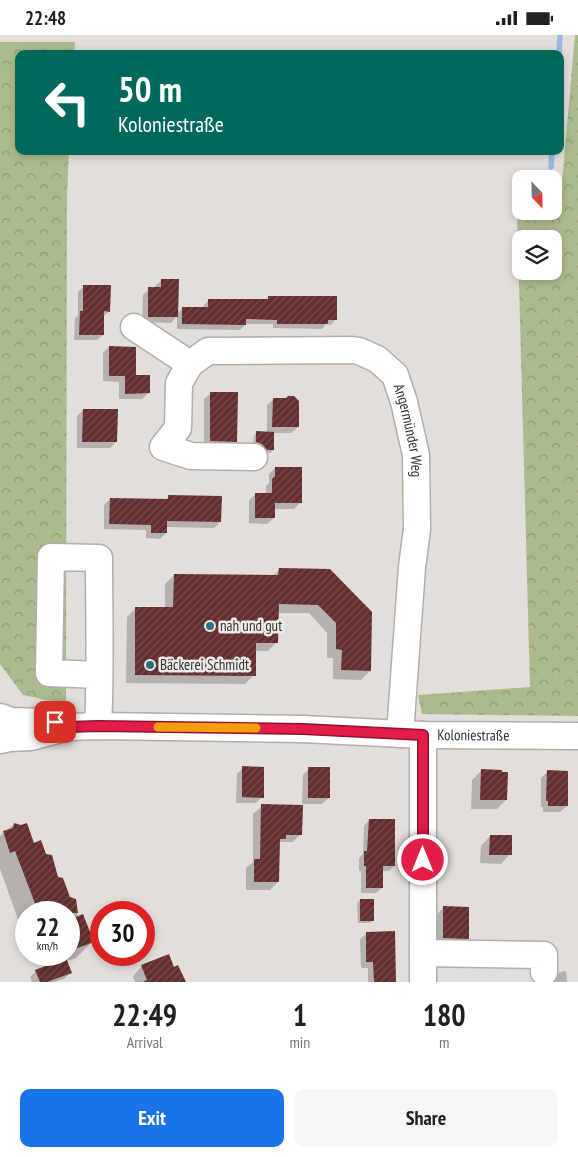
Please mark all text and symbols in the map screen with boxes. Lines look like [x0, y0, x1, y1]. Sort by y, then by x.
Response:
text: 22:48 [25, 6, 66, 30]
text: 50 m [118, 66, 182, 112]
icon: left [35, 70, 100, 135]
text: Koloniestraße [118, 110, 224, 138]
north arrow [512, 170, 562, 220]
map controls [512, 170, 562, 280]
button: layers [512, 230, 562, 280]
street label: Angermünder Weg [390, 381, 426, 477]
place label: nah und gut [220, 616, 282, 635]
marker: nah und gut [204, 620, 216, 632]
place label: Bäckerei Schmidt [160, 655, 249, 674]
marker: Bäckerei Schmidt [144, 659, 156, 671]
pin [34, 701, 76, 743]
icon: arrive [41, 708, 69, 736]
street label: Koloniestraße [437, 725, 509, 745]
position arrow [396, 833, 448, 885]
speed limit sign: 30 [90, 901, 155, 966]
text: 22 [36, 911, 59, 943]
text: km/h [37, 938, 58, 953]
text: 22:49 [112, 995, 177, 1034]
text: 1 [293, 995, 307, 1034]
text: 180 [423, 995, 466, 1034]
text: Arrival [127, 1032, 163, 1052]
text: min [289, 1032, 310, 1052]
text: m [439, 1032, 449, 1052]
button: Exit [20, 1089, 284, 1147]
button: Share [294, 1089, 558, 1147]

